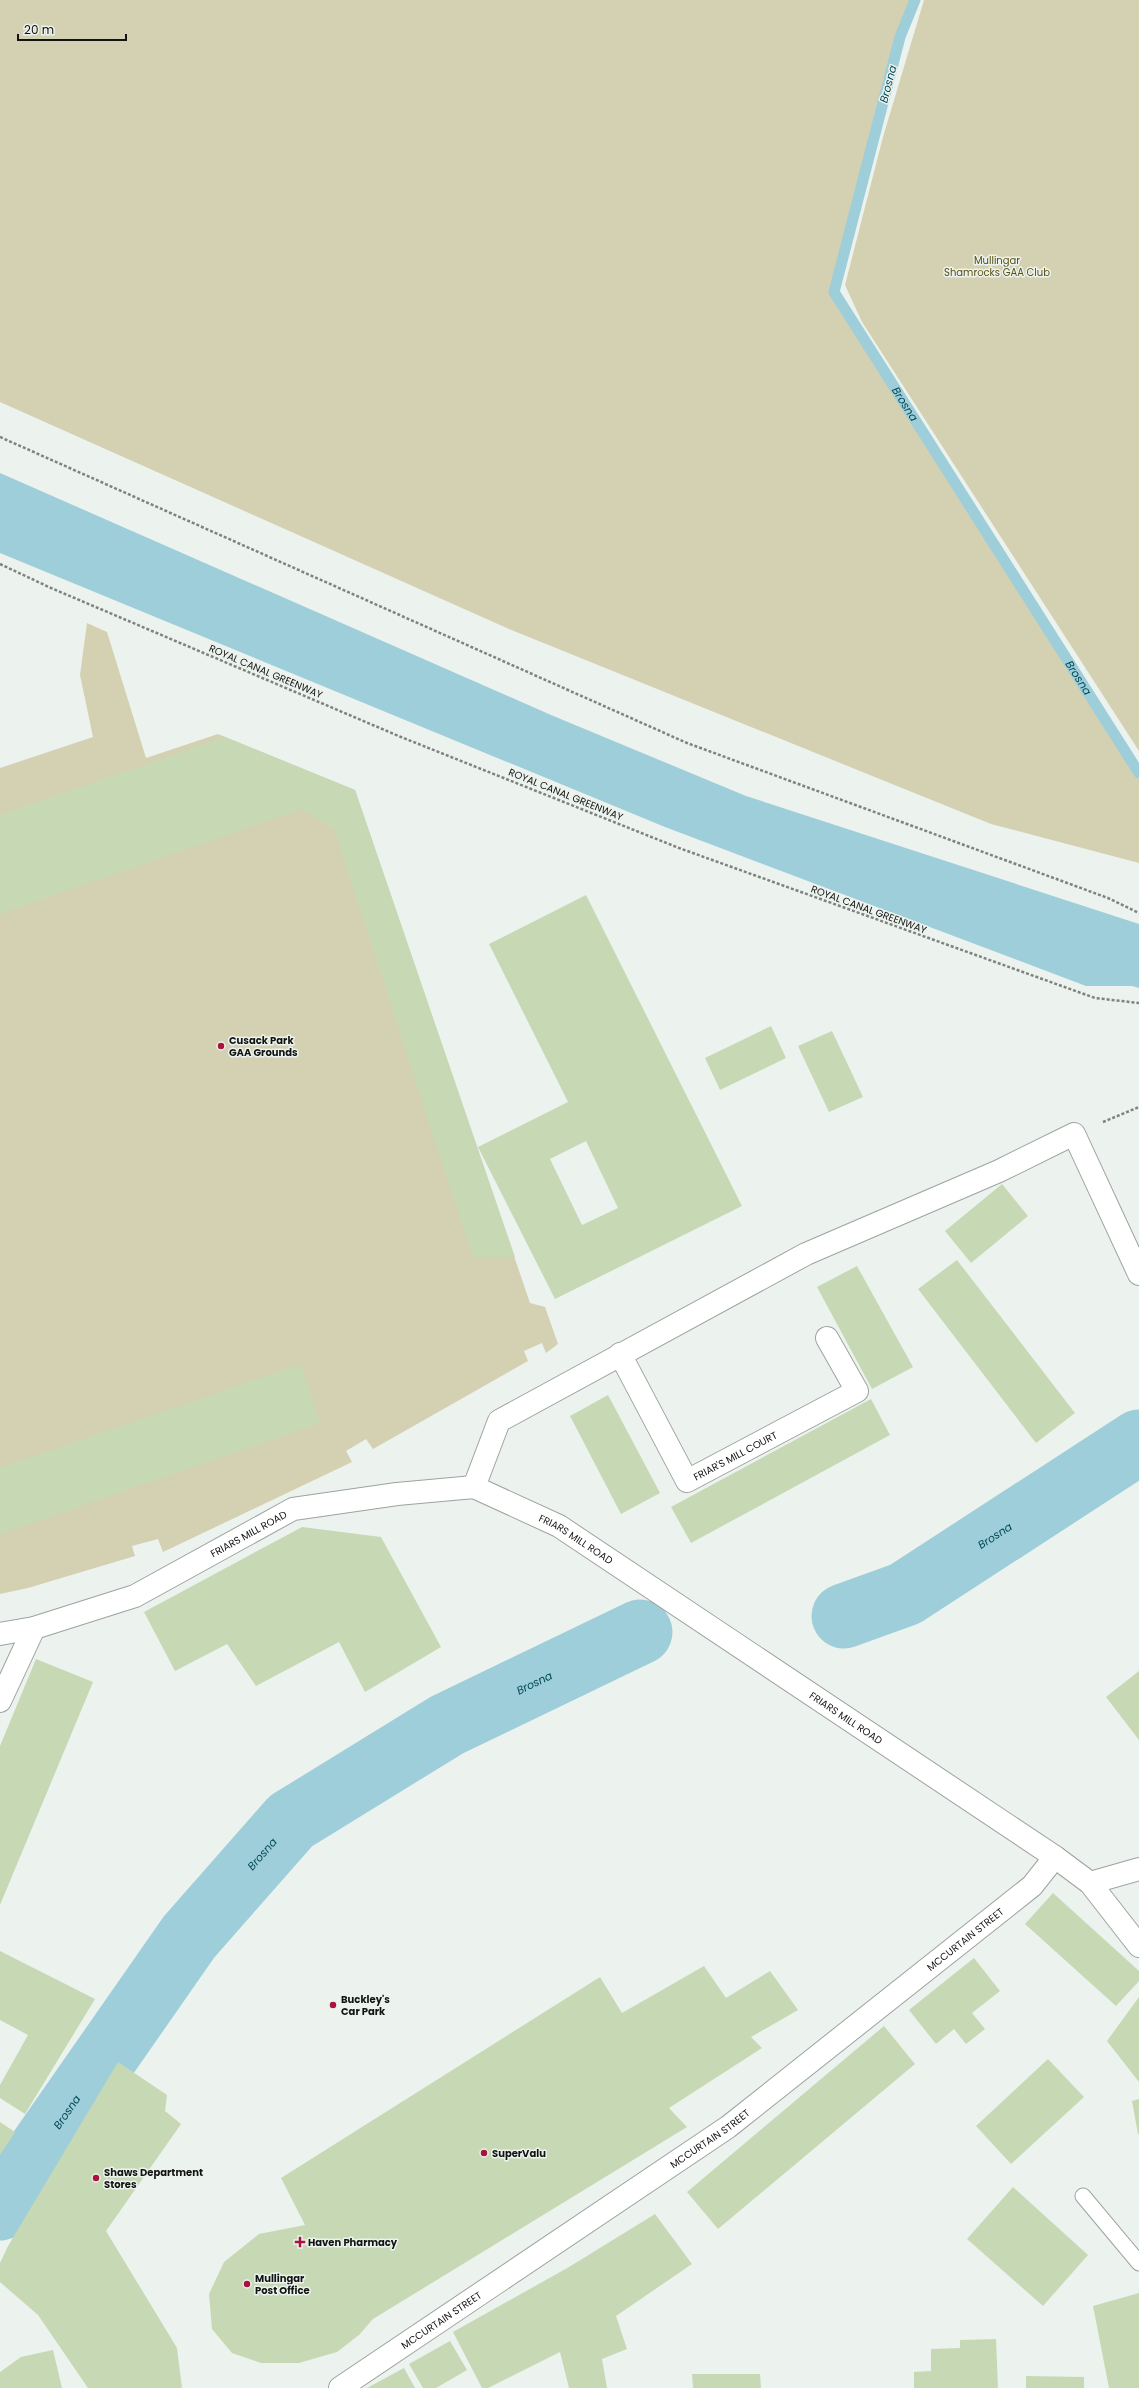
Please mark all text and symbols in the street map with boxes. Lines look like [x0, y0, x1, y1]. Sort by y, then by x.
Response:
scale bar [18, 16, 126, 42]
text: 20 m [24, 21, 54, 38]
water label: Brosna [875, 63, 901, 104]
park label: Mullingar Shamrocks GAA Club [944, 253, 1050, 280]
water label: Brosna [888, 384, 922, 425]
street label: ROYAL CANAL GREENWAY [207, 641, 325, 702]
water label: Brosna [1062, 657, 1096, 699]
street label: ROYAL CANAL GREENWAY [506, 765, 625, 824]
street label: ROYAL CANAL GREENWAY [809, 882, 929, 937]
place label: Cusack Park GAA Grounds [229, 1033, 298, 1060]
marker: Cusack Park GAA Grounds [216, 1041, 226, 1051]
street label: FRIAR'S MILL COURT [691, 1427, 780, 1484]
street label: FRIARS MILL ROAD [208, 1507, 290, 1561]
street label: FRIARS MILL ROAD [536, 1511, 616, 1568]
water label: Brosna [975, 1518, 1016, 1553]
water label: Brosna [514, 1667, 556, 1698]
street label: FRIARS MILL ROAD [806, 1688, 885, 1748]
water label: Brosna [243, 1834, 281, 1874]
street label: MCCURTAIN STREET [924, 1904, 1007, 1975]
place label: Buckley's Car Park [341, 1992, 390, 2019]
marker: Buckley's Car Park [328, 2000, 338, 2010]
water label: Brosna [49, 2091, 85, 2132]
street label: MCCURTAIN STREET [667, 2105, 753, 2172]
place label: SuperValu [492, 2146, 546, 2161]
marker: SuperValu [479, 2148, 489, 2158]
place label: Shaws Department Stores [104, 2165, 203, 2192]
marker: Shaws Department Stores [91, 2173, 101, 2183]
place label: Haven Pharmacy [308, 2235, 398, 2250]
marker: Haven Pharmacy [295, 2237, 305, 2247]
place label: Mullingar Post Office [255, 2271, 310, 2298]
marker: Mullingar Post Office [242, 2279, 252, 2289]
street label: MCCURTAIN STREET [398, 2287, 485, 2353]

